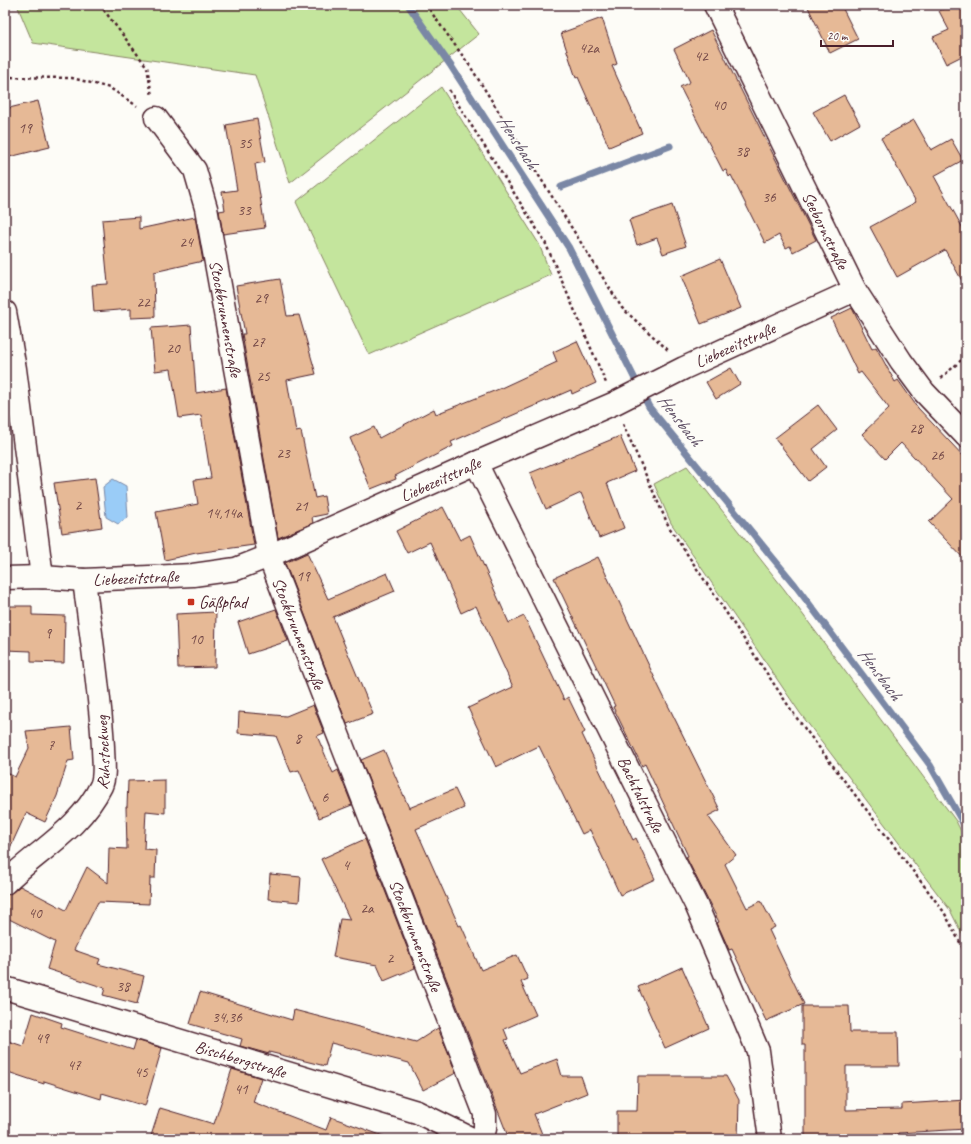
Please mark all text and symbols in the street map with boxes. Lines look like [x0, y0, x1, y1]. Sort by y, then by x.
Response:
scale bar [821, 22, 893, 48]
text: 20 m [827, 28, 849, 44]
house number: 42a [579, 39, 600, 58]
house number: 42 [694, 47, 709, 66]
house number: 40 [712, 96, 727, 115]
water label: Hensbach [492, 111, 545, 175]
house number: 19 [18, 119, 33, 138]
house number: 35 [238, 134, 253, 153]
house number: 38 [735, 142, 750, 161]
house number: 36 [762, 188, 777, 207]
street label: Seebornstraße [798, 188, 854, 274]
house number: 33 [237, 201, 252, 220]
house number: 24 [179, 233, 194, 252]
street label: Stockbrunnenstraße [205, 259, 247, 380]
house number: 29 [254, 289, 269, 308]
house number: 22 [136, 293, 151, 312]
street label: Liebezeitstraße [692, 317, 780, 372]
house number: 27 [251, 333, 266, 352]
house number: 20 [166, 339, 181, 358]
house number: 25 [256, 367, 271, 386]
water label: Hensbach [653, 390, 708, 452]
house number: 28 [909, 419, 924, 438]
house number: 23 [276, 444, 291, 463]
house number: 26 [930, 446, 945, 465]
street label: Liebezeitstraße [397, 451, 485, 506]
house number: 2 [75, 496, 83, 515]
house number: 21 [294, 497, 309, 516]
house number: 14,14a [206, 504, 244, 523]
street label: Liebezeitstraße [93, 565, 181, 590]
house number: 19 [296, 567, 311, 586]
street label: Stockbrunnenstraße [268, 574, 331, 693]
place label: Gäßpfad [199, 592, 249, 613]
marker: Gäßpfad [186, 597, 196, 607]
house number: 9 [45, 624, 53, 643]
house number: 10 [189, 630, 204, 649]
water label: Hensbach [853, 643, 908, 706]
street label: Ruhstockweg [90, 714, 114, 791]
house number: 8 [295, 729, 303, 748]
house number: 7 [48, 736, 56, 755]
street label: Bachtalstraße [613, 753, 669, 837]
house number: 6 [322, 788, 330, 807]
house number: 4 [343, 856, 351, 875]
street label: Stockbrunnenstraße [385, 876, 447, 996]
house number: 2a [360, 899, 375, 918]
house number: 40 [28, 904, 43, 923]
house number: 2 [387, 949, 395, 968]
house number: 38 [116, 977, 131, 996]
house number: 34,36 [212, 1008, 243, 1027]
house number: 49 [35, 1029, 50, 1048]
street label: Bischbergstraße [193, 1035, 290, 1083]
house number: 47 [67, 1056, 82, 1075]
house number: 45 [134, 1063, 149, 1082]
house number: 41 [234, 1080, 249, 1099]

